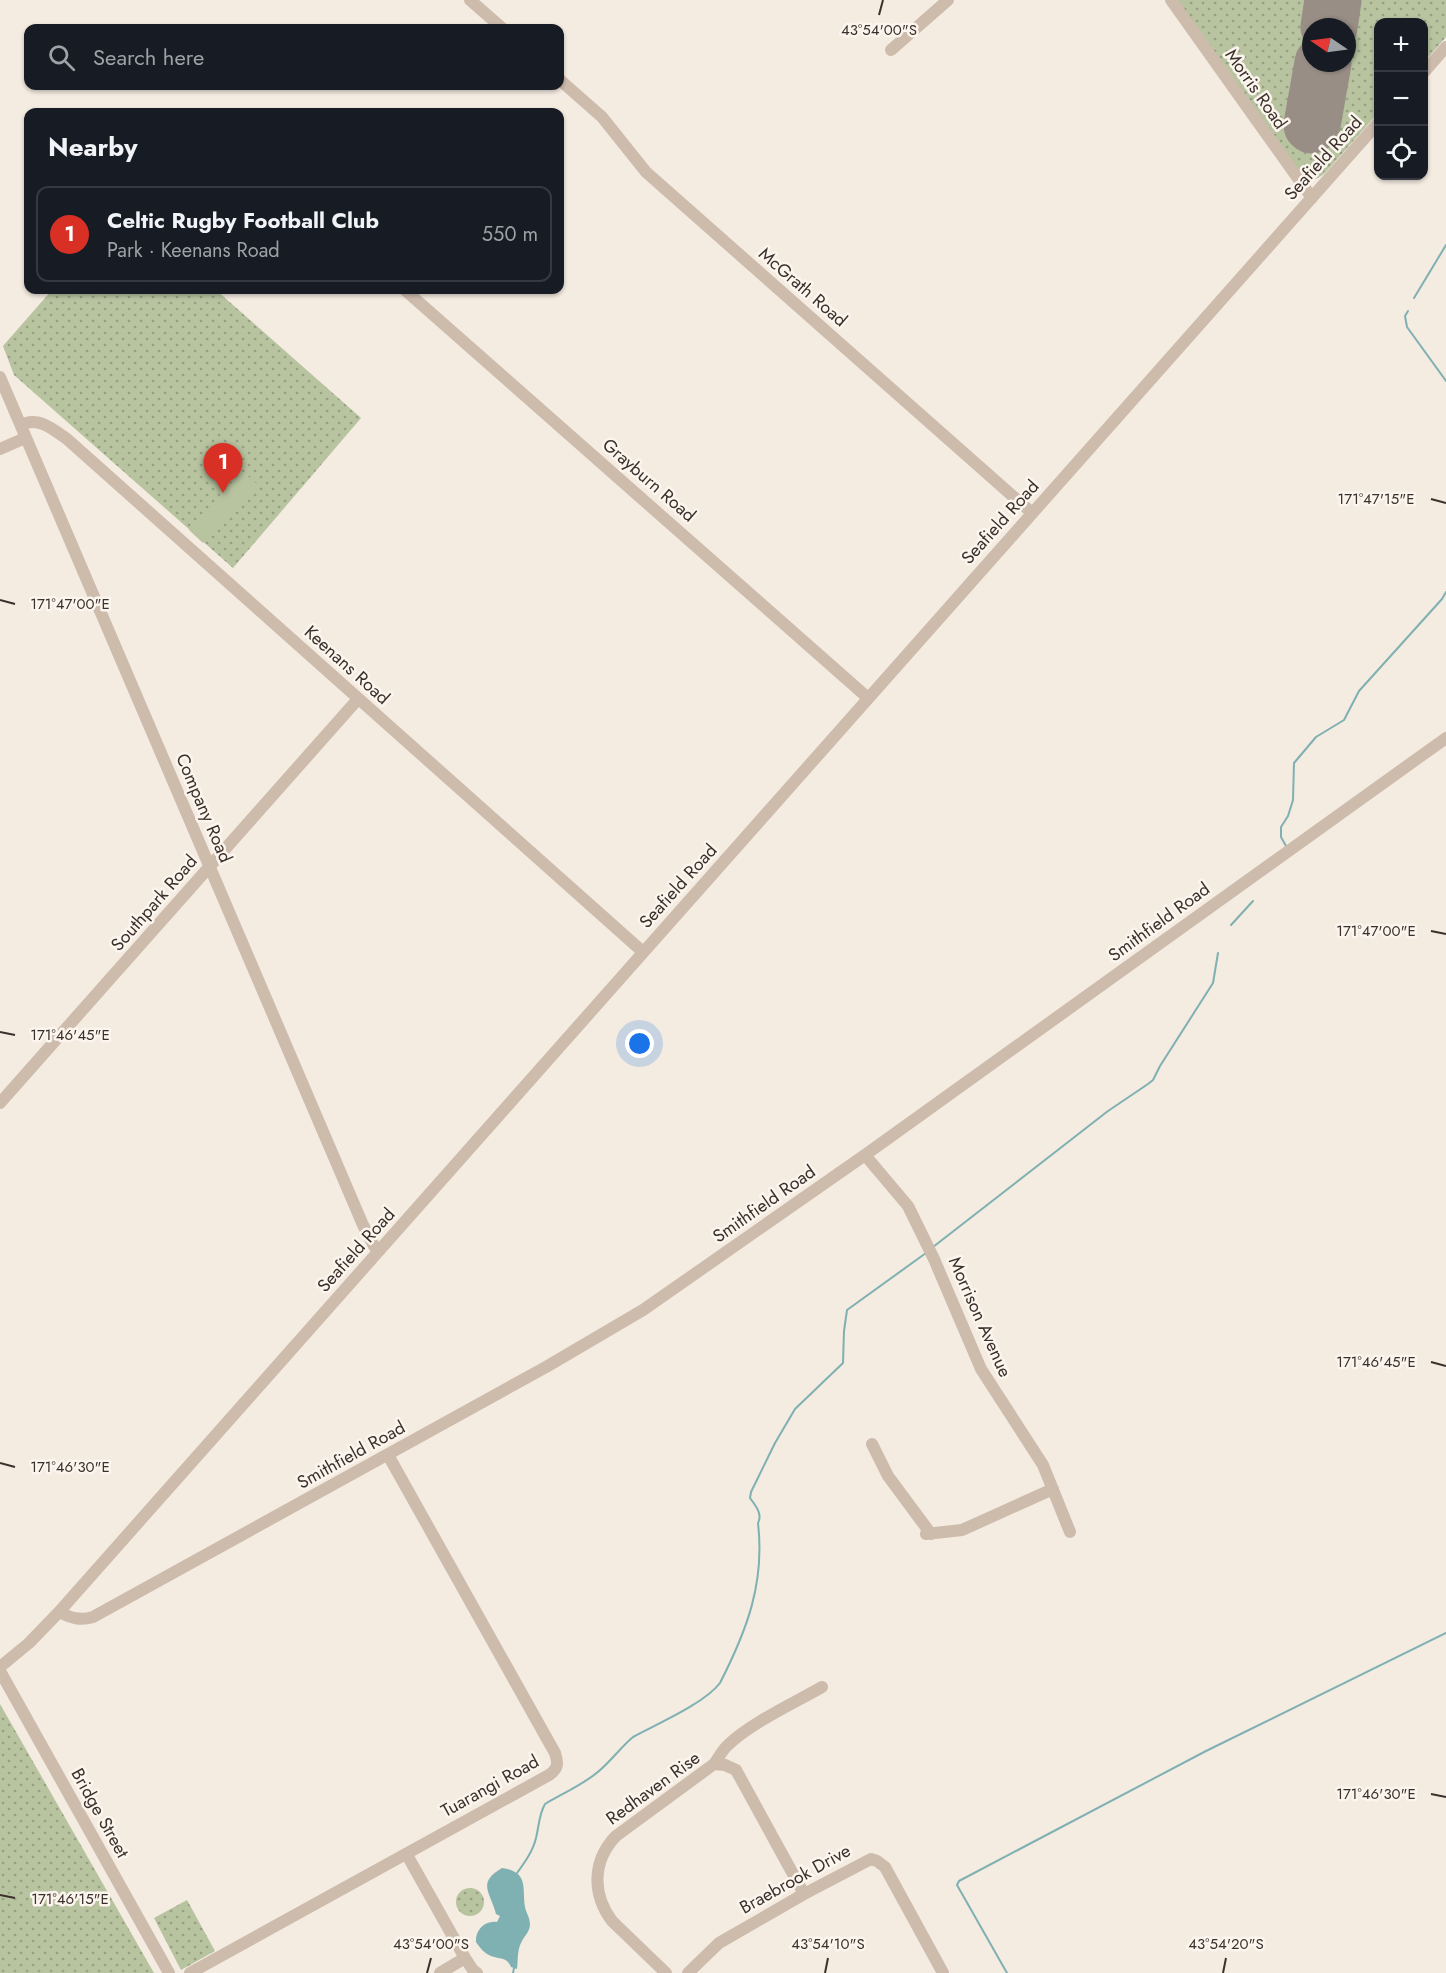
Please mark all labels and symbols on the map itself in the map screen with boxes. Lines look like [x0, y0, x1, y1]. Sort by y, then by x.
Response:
north arrow [1302, 18, 1356, 72]
text: 43°54'00"S [841, 19, 917, 41]
street label: Morris Road [1219, 43, 1293, 135]
street label: Seafield Road [1278, 110, 1368, 206]
street label: McGrath Road [753, 241, 853, 333]
street label: Grayburn Road [597, 432, 701, 528]
pin: 1 [204, 444, 242, 493]
street label: Seafield Road [955, 474, 1045, 570]
text: 171°47'15"E [1338, 488, 1414, 510]
text: 171°47'00"E [30, 593, 110, 615]
street label: Keenans Road [298, 619, 396, 711]
street label: Company Road [169, 749, 239, 867]
street label: Seafield Road [633, 838, 723, 934]
street label: Southpark Road [105, 849, 203, 957]
street label: Smithfield Road [1103, 876, 1215, 968]
text: 171°47'00"E [1336, 920, 1416, 942]
text: 171°46'45"E [30, 1024, 110, 1046]
your location [625, 1029, 654, 1058]
street label: Smithfield Road [707, 1159, 821, 1249]
street label: Seafield Road [311, 1202, 401, 1298]
street label: Morrison Avenue [942, 1253, 1018, 1381]
text: 171°46'45"E [1336, 1351, 1416, 1373]
street label: Smithfield Road [292, 1415, 410, 1495]
text: 171°46'30"E [30, 1456, 110, 1478]
street label: Redhaven Rise [601, 1745, 705, 1831]
street label: Tuarangi Road [436, 1748, 544, 1824]
street label: Bridge Street [65, 1763, 136, 1863]
text: 171°46'30"E [1336, 1783, 1416, 1805]
street label: Braebrook Drive [735, 1838, 855, 1920]
text: 171°46'15"E [31, 1888, 109, 1910]
text: 43°54'00"S [393, 1933, 469, 1955]
text: 43°54'10"S [791, 1933, 865, 1955]
text: 43°54'20"S [1188, 1933, 1264, 1955]

